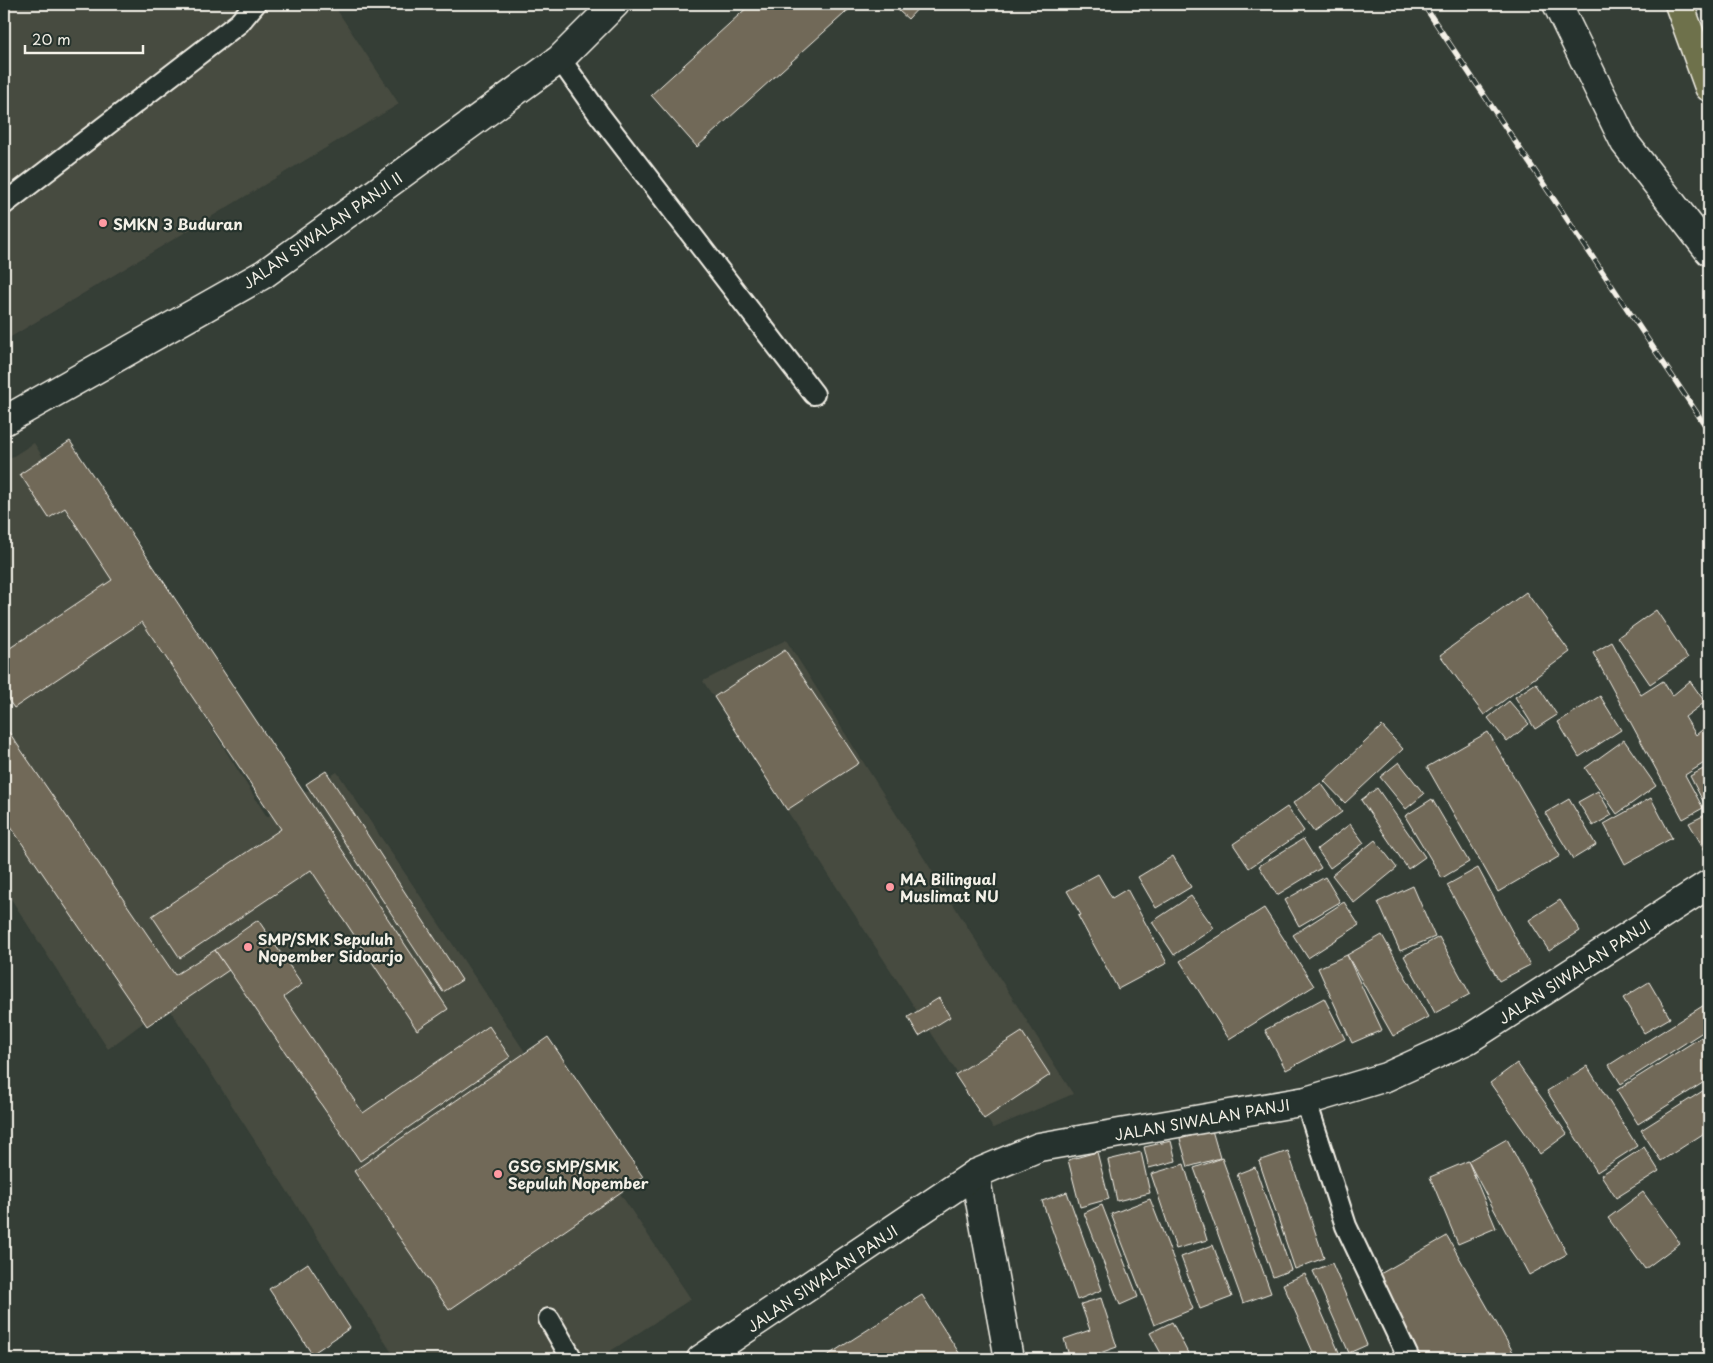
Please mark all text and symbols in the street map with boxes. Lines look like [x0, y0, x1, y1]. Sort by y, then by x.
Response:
scale bar [25, 22, 142, 54]
text: 20 m [32, 27, 71, 50]
street label: JALAN SIWALAN PANJI II [237, 166, 407, 294]
place label: SMKN 3 Buduran [113, 212, 243, 235]
marker: SMKN 3 Buduran [97, 217, 109, 229]
place label: MA Bilingual Muslimat NU [900, 867, 999, 907]
marker: MA Bilingual Muslimat NU [884, 881, 896, 893]
street label: JALAN SIWALAN PANJI [1493, 913, 1655, 1029]
place label: SMP/SMK Sepuluh Nopember Sidoarjo [258, 927, 403, 967]
marker: SMP/SMK Sepuluh Nopember Sidoarjo [242, 941, 254, 953]
street label: JALAN SIWALAN PANJI [1112, 1092, 1292, 1146]
place label: GSG SMP/SMK Sepuluh Nopember [508, 1154, 649, 1194]
marker: GSG SMP/SMK Sepuluh Nopember [492, 1168, 504, 1180]
street label: JALAN SIWALAN PANJI [742, 1219, 902, 1337]

